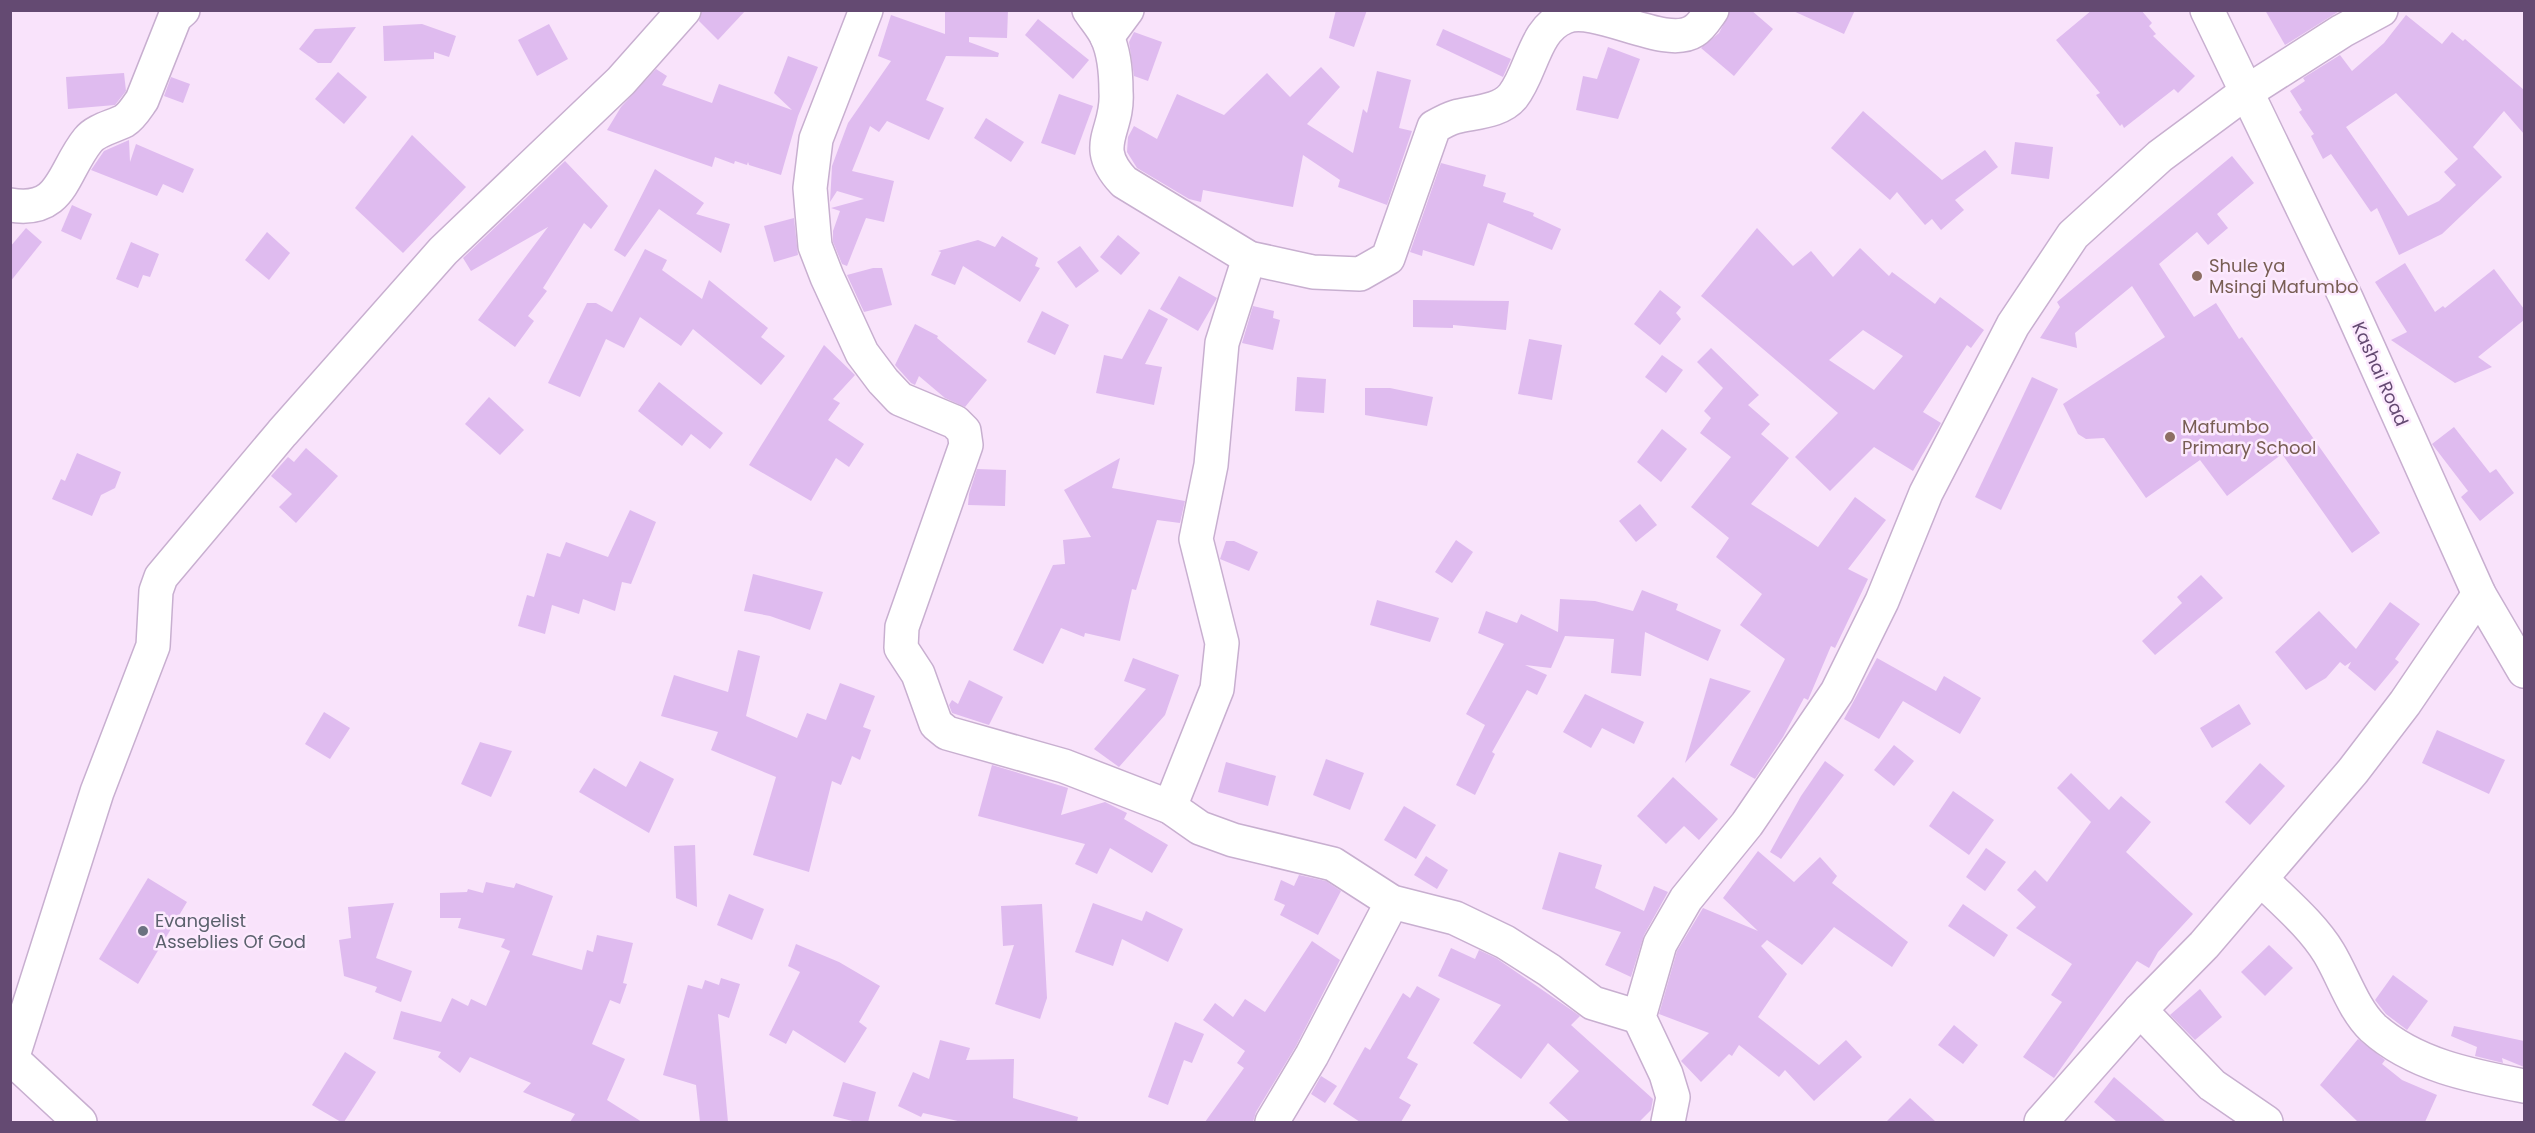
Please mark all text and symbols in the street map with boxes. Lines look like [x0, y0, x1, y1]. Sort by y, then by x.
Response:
place label: Shule ya Msingi Mafumbo [2209, 253, 2359, 299]
marker: Shule ya Msingi Mafumbo [2190, 269, 2204, 283]
street label: Kashai Road [2346, 318, 2415, 430]
place label: Mafumbo Primary School [2182, 414, 2316, 460]
marker: Mafumbo Primary School [2163, 430, 2177, 444]
place label: Evangelist Asseblies Of God [155, 908, 306, 954]
marker: Evangelist Asseblies Of God [136, 924, 150, 938]

